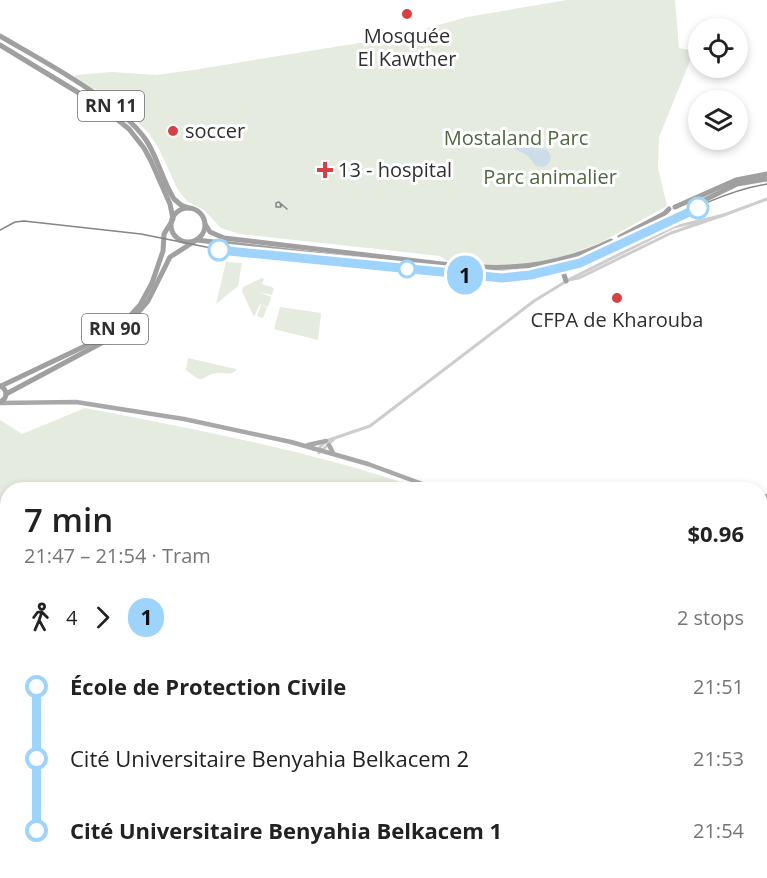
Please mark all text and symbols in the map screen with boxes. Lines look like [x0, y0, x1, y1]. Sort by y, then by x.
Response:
marker: Mosquée El Kawther [400, 7, 414, 21]
map controls [688, 18, 748, 150]
button: locate [688, 18, 748, 78]
place label: Mosquée El Kawther [357, 22, 457, 72]
button: layers [688, 90, 748, 150]
road number: RN 11 [78, 91, 144, 121]
place label: soccer [185, 117, 245, 144]
marker: soccer [166, 124, 180, 138]
park label: Mostaland Parc [444, 124, 588, 151]
place label: 13 - hospital [338, 156, 452, 183]
marker: 13 - hospital [316, 161, 334, 179]
park label: Parc animalier [483, 163, 617, 190]
unlabelled marker [687, 197, 709, 219]
unlabelled marker [208, 239, 230, 261]
line badge: 1 [446, 256, 484, 294]
unlabelled marker [398, 260, 416, 278]
text: 1 [459, 261, 471, 289]
marker: CFPA de Kharouba [610, 291, 624, 305]
place label: CFPA de Kharouba [531, 306, 703, 333]
road number: RN 90 [82, 314, 148, 344]
text: 7 min [24, 497, 113, 542]
text: $0.96 [687, 518, 744, 548]
text: 21:47 – 21:54 · Tram [24, 542, 211, 569]
icon: walk [24, 601, 57, 634]
icon: forward [86, 601, 119, 634]
text: 1 [140, 603, 152, 631]
text: 4 [66, 604, 77, 631]
text: 2 stops [677, 604, 744, 631]
text: École de Protection Civile [70, 671, 346, 701]
text: 21:51 [693, 673, 744, 700]
text: Cité Universitaire Benyahia Belkacem 2 [70, 743, 469, 773]
text: 21:53 [693, 745, 744, 772]
text: Cité Universitaire Benyahia Belkacem 1 [70, 815, 502, 845]
text: 21:54 [693, 817, 744, 844]

